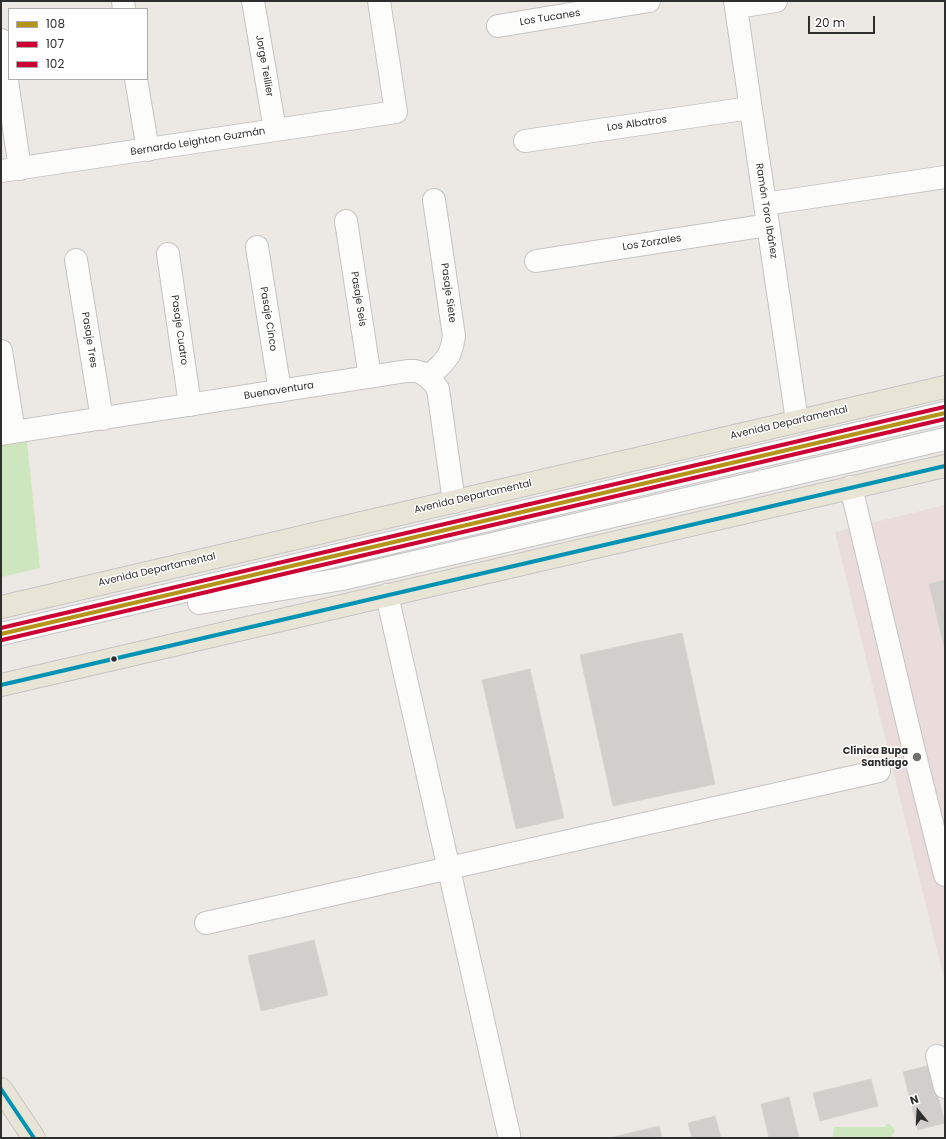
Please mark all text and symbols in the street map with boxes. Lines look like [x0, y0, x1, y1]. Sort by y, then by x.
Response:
street label: Los Tucanes [519, 7, 581, 29]
legend [8, 8, 148, 80]
scale bar [810, 8, 877, 34]
text: 20 m [815, 14, 845, 31]
text: 108 [46, 15, 65, 32]
street label: Jorge Teillier [253, 34, 275, 98]
text: 107 [46, 35, 64, 52]
text: 102 [46, 55, 64, 72]
street label: Los Albatros [606, 114, 668, 134]
street label: Bernardo Leighton Guzmán [130, 125, 266, 159]
street label: Ramón Toro Ibáñez [753, 162, 779, 260]
street label: Los Zorzales [622, 232, 682, 254]
street label: Pasaje Siete [438, 262, 458, 324]
street label: Pasaje Seis [348, 271, 368, 327]
street label: Pasaje Cinco [257, 286, 279, 352]
street label: Pasaje Cuatro [168, 294, 190, 366]
street label: Pasaje Tres [79, 311, 99, 369]
street label: Buenaventura [243, 380, 315, 402]
street label: Avenida Departamental [729, 404, 849, 442]
street label: Avenida Departamental [413, 478, 533, 516]
street label: Avenida Departamental [97, 551, 217, 589]
unlabelled marker [109, 654, 119, 664]
place label: Clínica Bupa Santiago [843, 745, 908, 768]
marker: Clínica Bupa Santiago [911, 751, 923, 763]
north arrow [898, 1091, 938, 1131]
text: N [908, 1091, 921, 1108]

